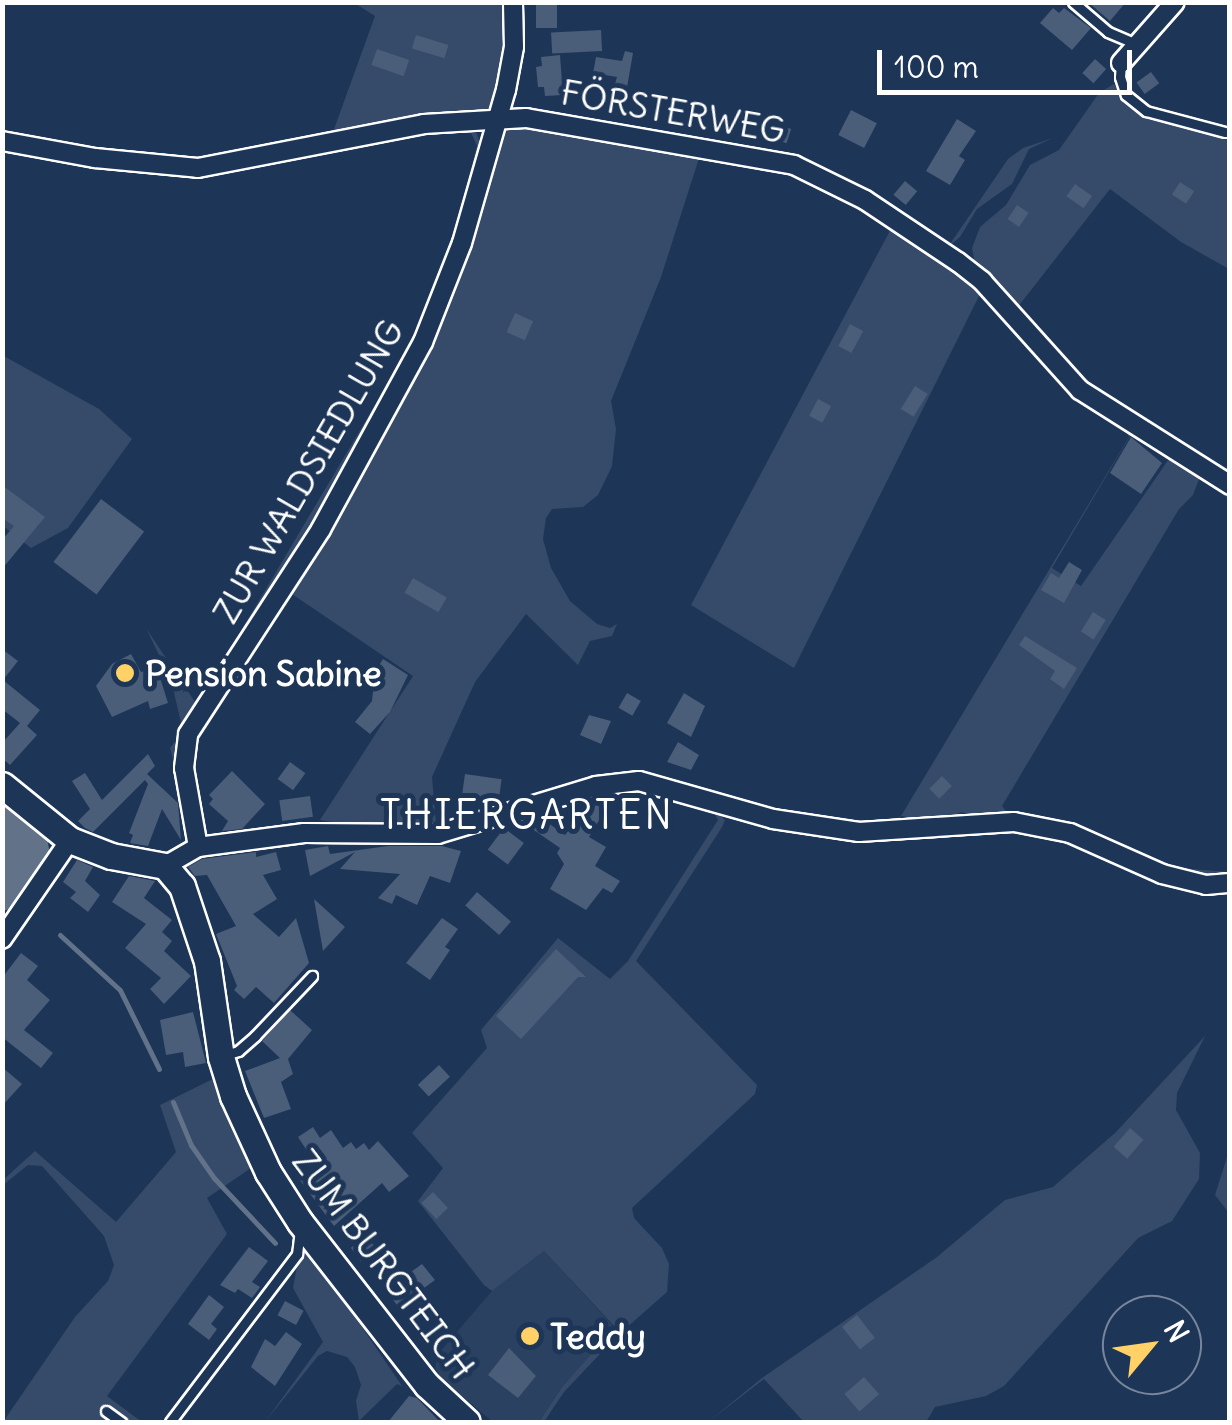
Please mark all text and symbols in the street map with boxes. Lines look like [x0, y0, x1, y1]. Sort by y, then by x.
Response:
scale bar [882, 30, 1137, 92]
text: 100 m [894, 48, 979, 86]
street label: FÖRSTERWEG [558, 71, 788, 151]
street label: ZUR WALDSIEDLUNG [204, 312, 412, 630]
place label: Pension Sabine [145, 652, 382, 694]
marker: Pension Sabine [114, 662, 136, 684]
district label: THIERGARTEN [380, 791, 674, 839]
street label: ZUM BURGTEICH [284, 1141, 484, 1387]
north arrow [1102, 1295, 1202, 1395]
text: N [1156, 1314, 1197, 1349]
place label: Teddy [550, 1315, 646, 1357]
marker: Teddy [519, 1325, 541, 1347]

